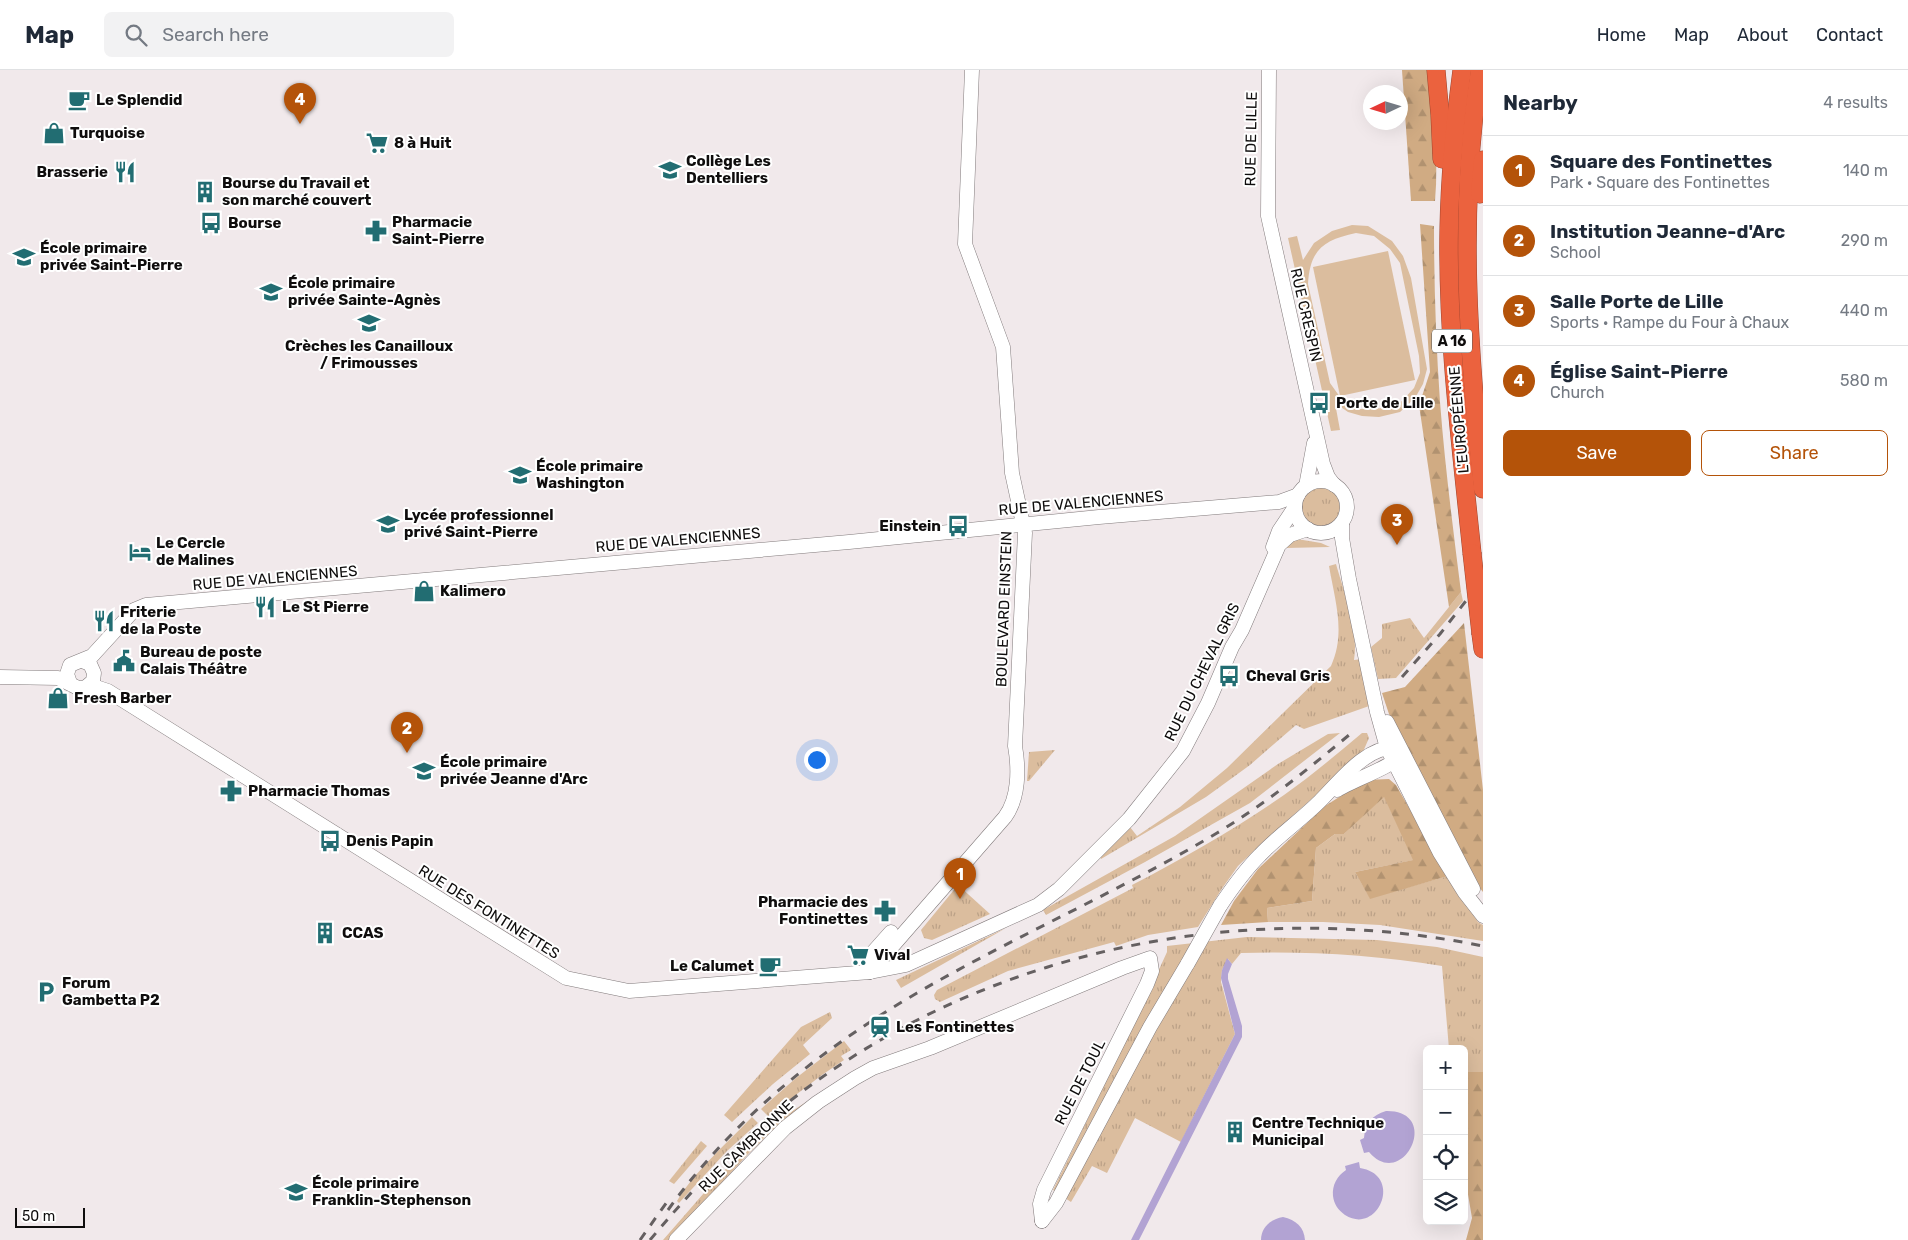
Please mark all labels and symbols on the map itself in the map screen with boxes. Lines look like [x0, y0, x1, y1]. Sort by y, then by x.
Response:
pin: 4 [284, 83, 316, 124]
north arrow [1363, 85, 1408, 130]
cafe icon: Le Splendid [66, 87, 92, 113]
place label: Le Splendid [96, 91, 182, 109]
street label: RUE DE LILLE [1241, 91, 1261, 187]
shop icon: Turquoise [41, 120, 67, 146]
place label: Turquoise [70, 124, 145, 142]
supermarket icon: 8 à Huit [364, 130, 390, 156]
place label: 8 à Huit [394, 134, 451, 152]
place label: Collège Les Dentelliers [686, 152, 771, 187]
school or university icon: Collège Les Dentelliers [657, 157, 683, 183]
restaurant icon: Brasserie [112, 159, 138, 185]
place label: Brasserie [36, 163, 108, 181]
place label: Bourse du Travail et son marché couvert [222, 174, 371, 209]
building icon: Bourse du Travail et son marché couvert [192, 179, 218, 205]
bus stop icon: Bourse [198, 210, 224, 236]
place label: Pharmacie Saint-Pierre [392, 213, 485, 248]
place label: Bourse [228, 214, 281, 232]
pharmacy icon: Pharmacie Saint-Pierre [363, 218, 389, 244]
place label: École primaire privée Saint-Pierre [40, 239, 183, 274]
school or university icon: École primaire privée Saint-Pierre [11, 244, 37, 270]
street label: RUE CRESPIN [1286, 266, 1326, 364]
place label: École primaire privée Sainte-Agnès [288, 274, 441, 309]
school or university icon: École primaire privée Sainte-Agnès [258, 279, 284, 305]
school or university icon: Crèches les Canailloux / Frimousses [356, 310, 382, 336]
road number: A 16 [1432, 330, 1472, 352]
place label: Crèches les Canailloux / Frimousses [285, 337, 453, 372]
street label: L'EUROPÉENNE [1445, 366, 1473, 474]
bus stop icon: Porte de Lille [1306, 390, 1332, 416]
place label: Porte de Lille [1336, 394, 1434, 412]
place label: École primaire Washington [536, 457, 643, 492]
school or university icon: École primaire Washington [507, 462, 533, 488]
street label: RUE DE VALENCIENNES [998, 487, 1164, 519]
pin: 3 [1381, 504, 1413, 545]
place label: Lycée professionnel privé Saint-Pierre [404, 506, 553, 541]
school or university icon: Lycée professionnel privé Saint-Pierre [375, 511, 401, 537]
bus stop icon: Einstein [945, 513, 971, 539]
place label: Einstein [879, 517, 941, 535]
street label: RUE DE VALENCIENNES [595, 524, 761, 556]
street label: BOULEVARD EINSTEIN [992, 531, 1016, 687]
place label: Le Cercle de Malines [156, 534, 234, 569]
hotel icon: Le Cercle de Malines [127, 539, 153, 565]
street label: RUE DE VALENCIENNES [192, 562, 358, 594]
shop icon: Kalimero [411, 578, 437, 604]
place label: Kalimero [440, 582, 506, 600]
restaurant icon: Le St Pierre [252, 594, 278, 620]
place label: Le St Pierre [282, 598, 369, 616]
street label: RUE DU CHEVAL GRIS [1161, 600, 1243, 744]
place label: Friterie de la Poste [120, 603, 201, 638]
restaurant icon: Friterie de la Poste [91, 608, 117, 634]
place label: Bureau de poste Calais Théâtre [140, 643, 262, 678]
public building icon: Bureau de poste Calais Théâtre [111, 648, 137, 674]
bus stop icon: Cheval Gris [1216, 663, 1242, 689]
place label: Cheval Gris [1246, 667, 1330, 685]
shop icon: Fresh Barber [45, 685, 71, 711]
place label: Fresh Barber [74, 689, 172, 707]
pin: 2 [391, 712, 423, 753]
your location [804, 747, 830, 773]
place label: École primaire privée Jeanne d'Arc [440, 753, 588, 788]
school or university icon: École primaire privée Jeanne d'Arc [411, 758, 437, 784]
pharmacy icon: Pharmacie Thomas [218, 778, 244, 804]
place label: Pharmacie Thomas [248, 782, 390, 800]
bus stop icon: Denis Papin [317, 828, 343, 854]
place label: Denis Papin [346, 832, 433, 850]
pin: 1 [944, 858, 976, 899]
street label: RUE DES FONTINETTES [415, 861, 563, 963]
place label: Pharmacie des Fontinettes [758, 893, 868, 928]
pharmacy icon: Pharmacie des Fontinettes [872, 898, 898, 924]
building icon: CCAS [312, 920, 338, 946]
place label: CCAS [342, 924, 384, 942]
supermarket icon: Vival [845, 942, 871, 968]
place label: Vival [874, 946, 910, 964]
cafe icon: Le Calumet [757, 953, 783, 979]
place label: Le Calumet [670, 957, 754, 975]
place label: Forum Gambetta P2 [62, 974, 160, 1009]
parking icon: Forum Gambetta P2 [33, 979, 59, 1005]
station icon: Les Fontinettes [867, 1014, 893, 1040]
place label: Les Fontinettes [896, 1018, 1014, 1036]
street label: RUE DE TOUL [1051, 1036, 1109, 1128]
street label: RUE CAMBRONNE [695, 1096, 797, 1196]
place label: Centre Technique Municipal [1252, 1114, 1384, 1149]
building icon: Centre Technique Municipal [1222, 1119, 1248, 1145]
place label: École primaire Franklin-Stephenson [312, 1174, 471, 1209]
school or university icon: École primaire Franklin-Stephenson [283, 1179, 309, 1205]
scale bar [15, 1205, 85, 1228]

